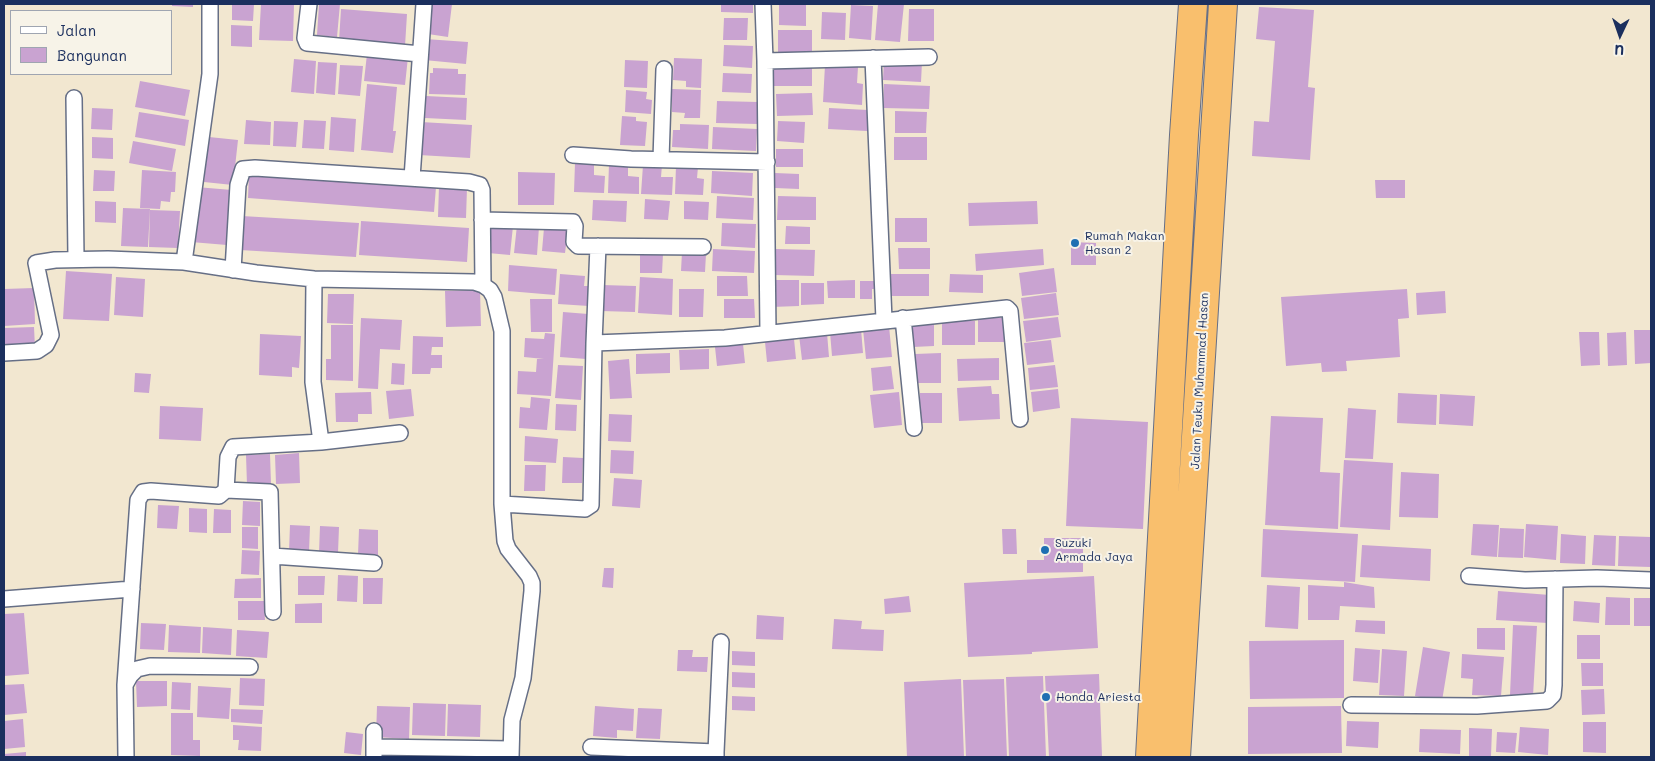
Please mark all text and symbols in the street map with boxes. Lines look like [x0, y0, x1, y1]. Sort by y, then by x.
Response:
legend [10, 10, 172, 75]
north arrow [1595, 10, 1645, 60]
text: Jalan [57, 20, 96, 40]
text: U [1614, 41, 1625, 60]
text: Bangunan [57, 45, 127, 65]
place label: Rumah Makan Hasan 2 [1085, 229, 1164, 257]
marker: Rumah Makan Hasan 2 [1069, 237, 1081, 249]
street label: Jalan Teuku Muhammad Hasan [1188, 292, 1212, 470]
place label: Suzuki Armada Jaya [1055, 536, 1133, 564]
marker: Suzuki Armada Jaya [1039, 544, 1051, 556]
place label: Honda Ariesta [1056, 690, 1141, 704]
marker: Honda Ariesta [1040, 691, 1052, 703]

